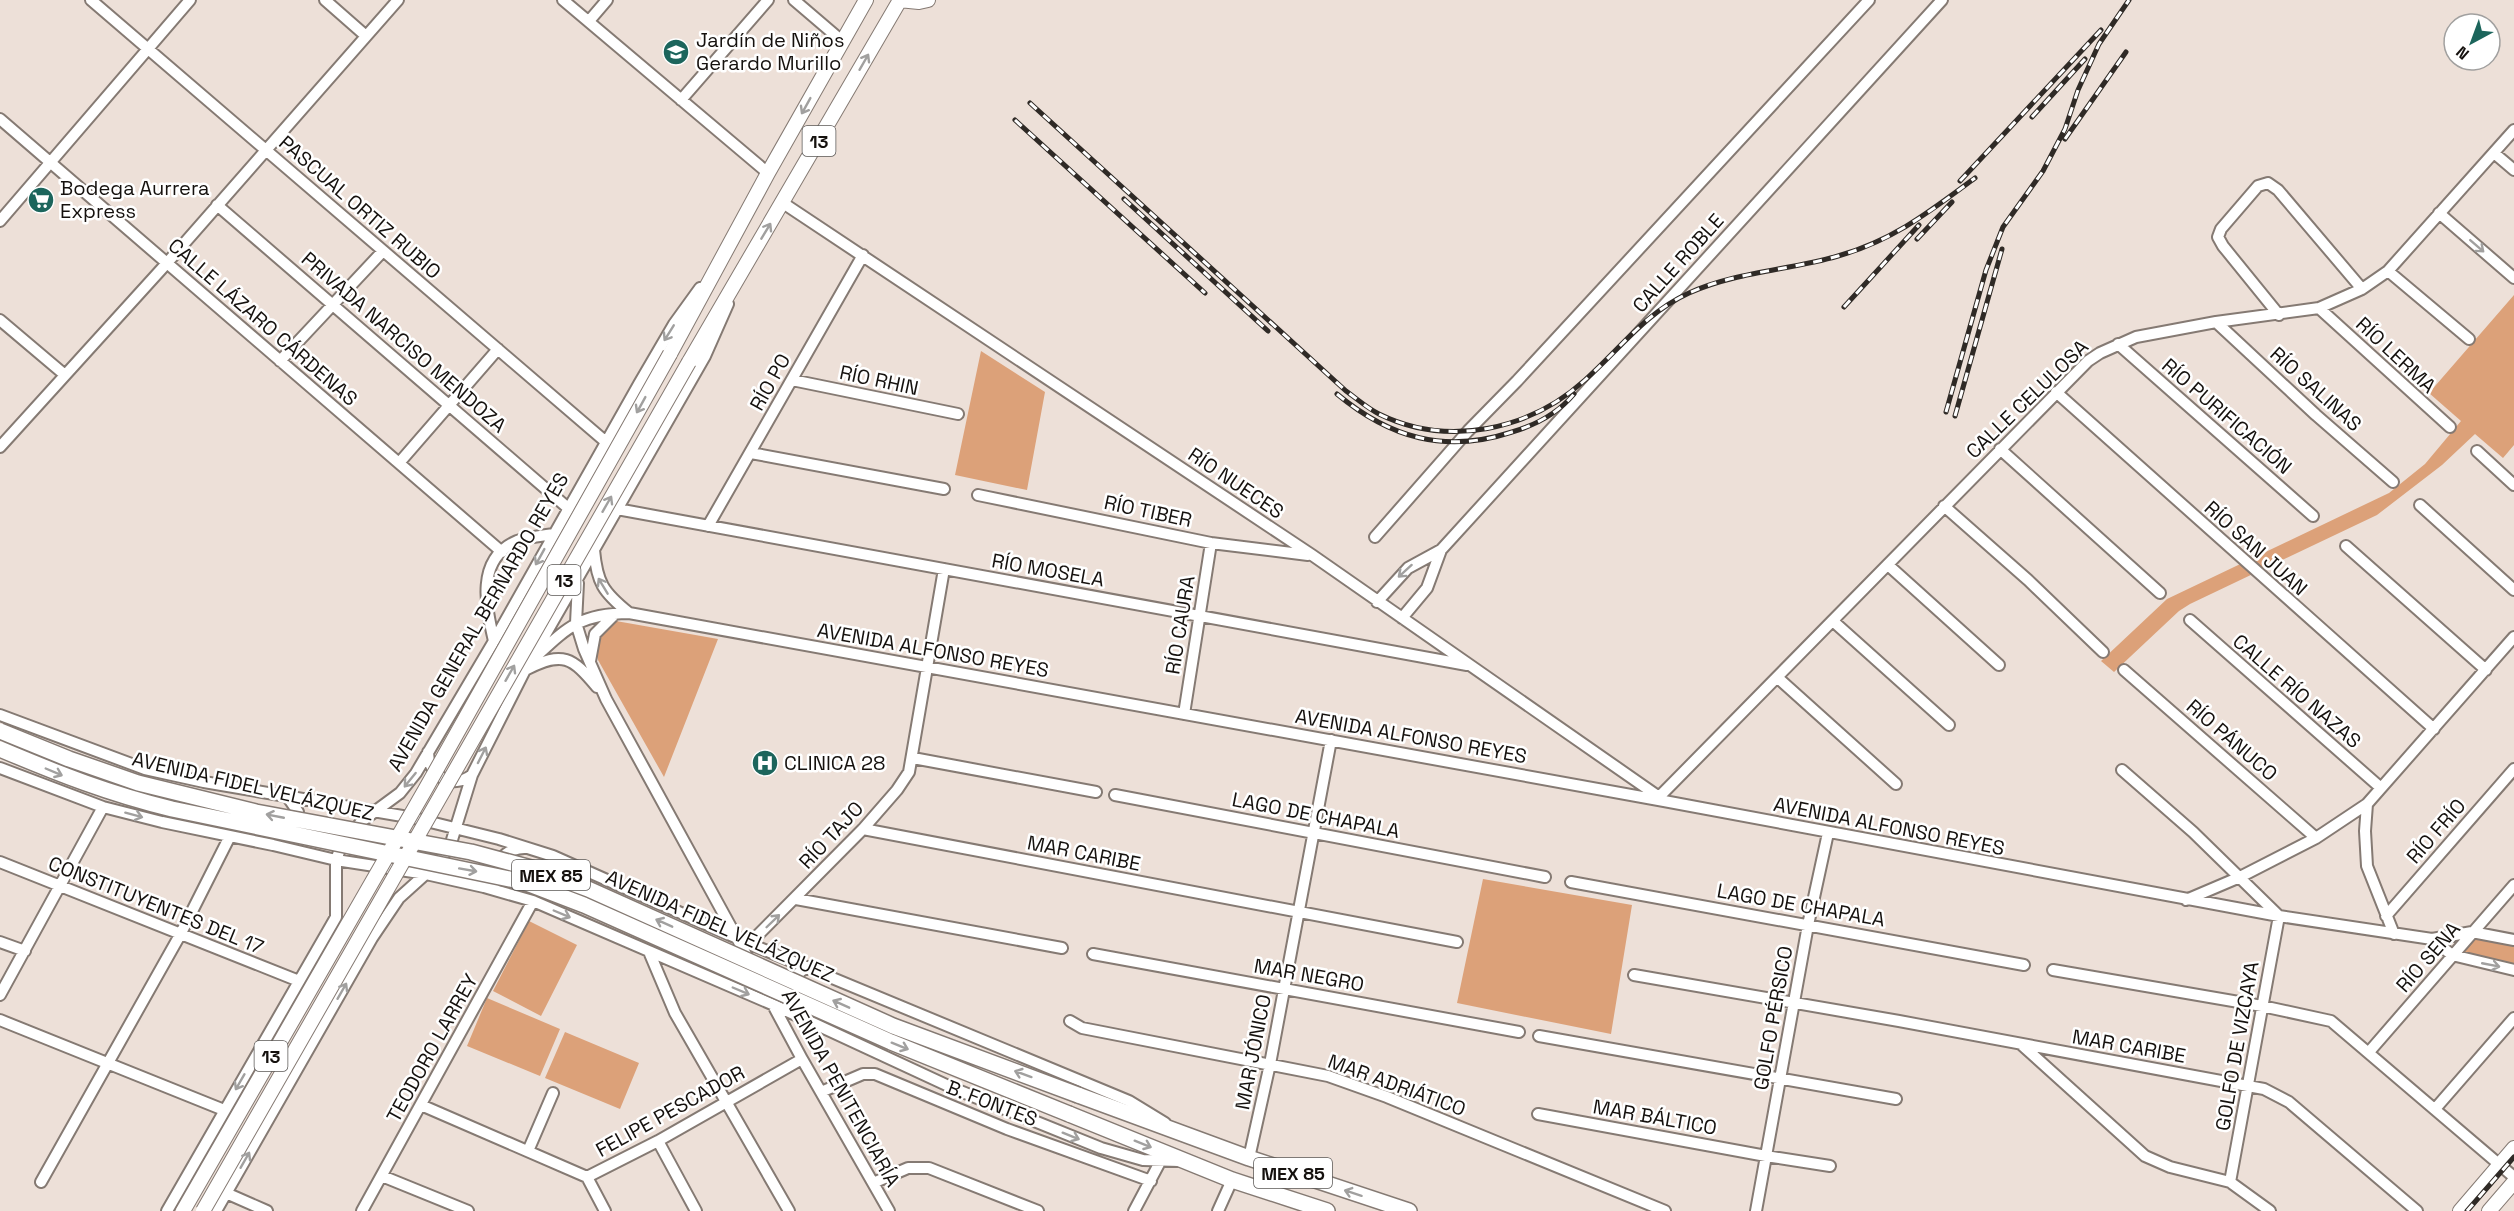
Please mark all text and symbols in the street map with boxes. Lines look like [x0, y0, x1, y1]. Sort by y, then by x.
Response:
north arrow [2442, 12, 2502, 72]
place label: Jardín de Niños Gerardo Murillo [696, 27, 844, 76]
school or university icon: Jardín de Niños Gerardo Murillo [661, 37, 691, 67]
text: N [2452, 41, 2473, 64]
one-way arrow [859, 54, 870, 72]
one-way arrow [800, 96, 811, 114]
road number: 13 [802, 126, 836, 156]
street label: PASCUAL ORTIZ RUBIO [274, 130, 446, 284]
place label: Bodega Aurrera Express [60, 175, 210, 224]
supermarket icon: Bodega Aurrera Express [26, 185, 56, 215]
street label: CALLE ROBLE [1627, 208, 1729, 318]
one-way arrow [761, 223, 773, 240]
street label: CALLE LÁZARO CÁRDENAS [163, 233, 363, 411]
one-way arrow [2469, 239, 2484, 253]
street label: PRIVADA NARCISO MENDOZA [296, 246, 512, 438]
street label: RÍO LERMA [2350, 311, 2442, 399]
one-way arrow [662, 324, 674, 341]
street label: CALLE CELULOSA [1960, 334, 2094, 464]
street label: RÍO SALINAS [2265, 341, 2367, 437]
street label: RÍO PO [744, 349, 796, 415]
street label: RÍO PURIFICACIÓN [2157, 352, 2297, 480]
street label: RÍO RHIN [837, 359, 921, 401]
one-way arrow [635, 396, 647, 413]
street label: RÍO NUECES [1183, 441, 1289, 525]
street label: AVENIDA GENERAL BERNARDO REYES [382, 468, 574, 776]
street label: RÍO TIBER [1102, 489, 1194, 533]
street label: RÍO SAN JUAN [2199, 495, 2313, 601]
one-way arrow [601, 496, 613, 513]
street label: RÍO MOSELA [990, 547, 1107, 593]
one-way arrow [534, 549, 546, 566]
one-way arrow [1398, 564, 1413, 578]
road number: 13 [548, 565, 580, 595]
street label: RÍO CAURA [1159, 573, 1201, 676]
one-way arrow [596, 578, 608, 595]
street label: AVENIDA ALFONSO REYES [815, 617, 1051, 683]
street label: CALLE RÍO NAZAS [2227, 628, 2367, 754]
one-way arrow [504, 665, 516, 682]
street label: RÍO PÁNUCO [2181, 693, 2283, 787]
street label: AVENIDA ALFONSO REYES [1293, 703, 1529, 769]
street label: AVENIDA FIDEL VELÁZQUEZ [130, 746, 376, 826]
one-way arrow [477, 746, 489, 764]
hospital icon: CLINICA 28 [750, 748, 780, 778]
place label: CLINICA 28 [784, 750, 886, 776]
one-way arrow [44, 767, 62, 778]
one-way arrow [404, 772, 417, 788]
street label: LAGO DE CHAPALA [1230, 786, 1402, 844]
street label: AVENIDA ALFONSO REYES [1771, 791, 2007, 861]
street label: RÍO FRÍO [2401, 793, 2471, 869]
street label: RÍO TAJO [793, 796, 869, 874]
one-way arrow [125, 810, 144, 821]
one-way arrow [266, 810, 286, 821]
street label: MAR CARIBE [1025, 829, 1143, 877]
street label: CONSTITUYENTES DEL 17 [45, 850, 267, 960]
road number: MEX 85 [512, 860, 590, 890]
street label: AVENIDA FIDEL VELÁZQUEZ [602, 864, 838, 988]
one-way arrow [457, 865, 477, 876]
street label: LAGO DE CHAPALA [1715, 877, 1887, 933]
one-way arrow [553, 909, 571, 920]
one-way arrow [766, 914, 781, 929]
street label: RÍO SENA [2390, 916, 2466, 998]
one-way arrow [655, 917, 673, 929]
street label: GOLFO PÉRSICO [1748, 944, 1798, 1092]
street label: MAR NEGRO [1252, 953, 1366, 997]
street label: GOLFO DE VIZCAYA [2209, 959, 2265, 1133]
one-way arrow [2481, 960, 2500, 971]
street label: TEODORO LARREY [380, 969, 484, 1127]
one-way arrow [336, 983, 348, 1000]
street label: AVENIDA PENITENCIARÍA [776, 985, 906, 1192]
one-way arrow [731, 986, 750, 997]
street label: MAR JÓNICO [1229, 992, 1277, 1112]
one-way arrow [833, 998, 851, 1009]
street label: MAR CARIBE [2070, 1023, 2188, 1069]
road number: 13 [254, 1041, 288, 1071]
one-way arrow [890, 1041, 909, 1052]
street label: MAR ADRIÁTICO [1325, 1048, 1469, 1122]
street label: FELIPE PESCADOR [591, 1059, 749, 1163]
one-way arrow [1014, 1068, 1033, 1079]
one-way arrow [234, 1073, 246, 1090]
street label: B. FONTES [943, 1074, 1041, 1132]
street label: MAR BÁLTICO [1591, 1093, 1719, 1141]
one-way arrow [1061, 1131, 1079, 1142]
one-way arrow [1133, 1139, 1152, 1150]
one-way arrow [239, 1152, 251, 1169]
road number: MEX 85 [1254, 1158, 1332, 1188]
one-way arrow [1344, 1186, 1363, 1197]

